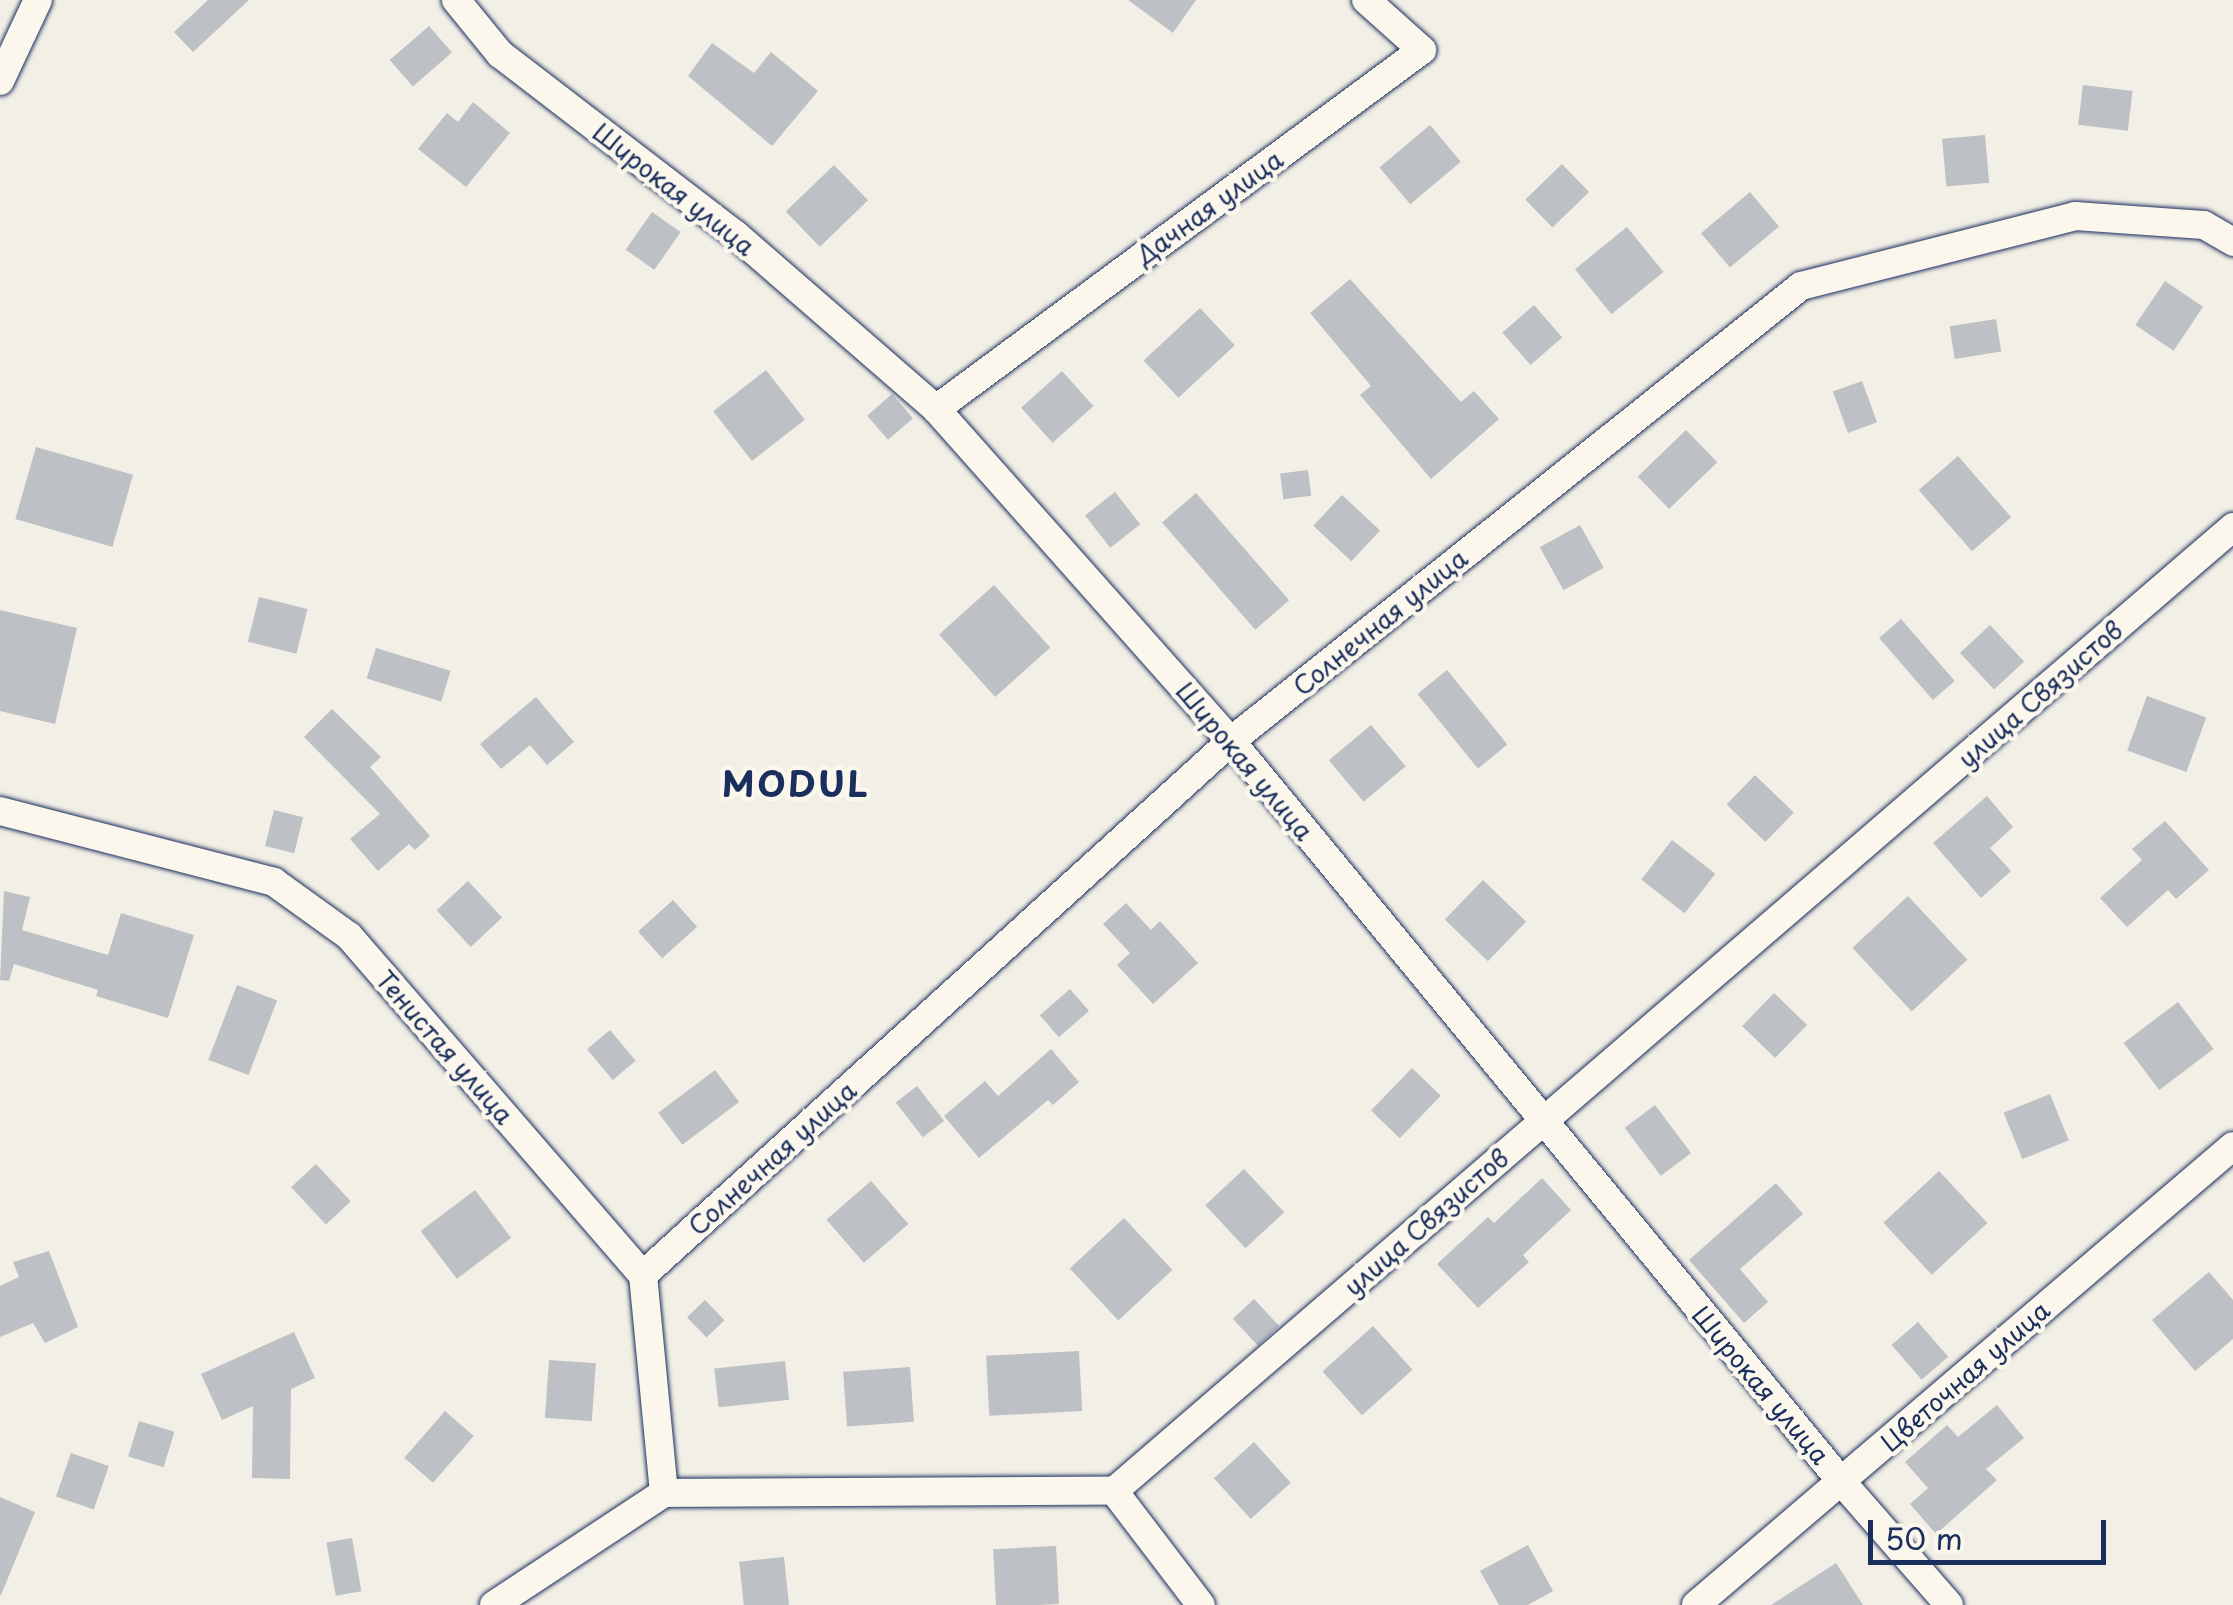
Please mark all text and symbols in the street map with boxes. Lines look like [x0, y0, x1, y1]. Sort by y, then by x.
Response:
street label: Широкая улица [587, 116, 761, 262]
street label: Дачная улица [1129, 143, 1289, 271]
street label: Солнечная улица [1286, 542, 1474, 702]
street label: улица Связистов [1951, 614, 2129, 774]
street label: Широкая улица [1170, 676, 1320, 846]
district label: MODUL [723, 762, 869, 804]
street label: Тенистая улица [370, 964, 520, 1130]
street label: Солнечная улица [681, 1074, 863, 1242]
street label: улица Связистов [1337, 1142, 1515, 1302]
street label: Цветочная улица [1874, 1294, 2056, 1458]
street label: Широкая улица [1686, 1300, 1836, 1470]
scale bar [1873, 1500, 2110, 1562]
text: 50 m [1885, 1515, 1963, 1560]

